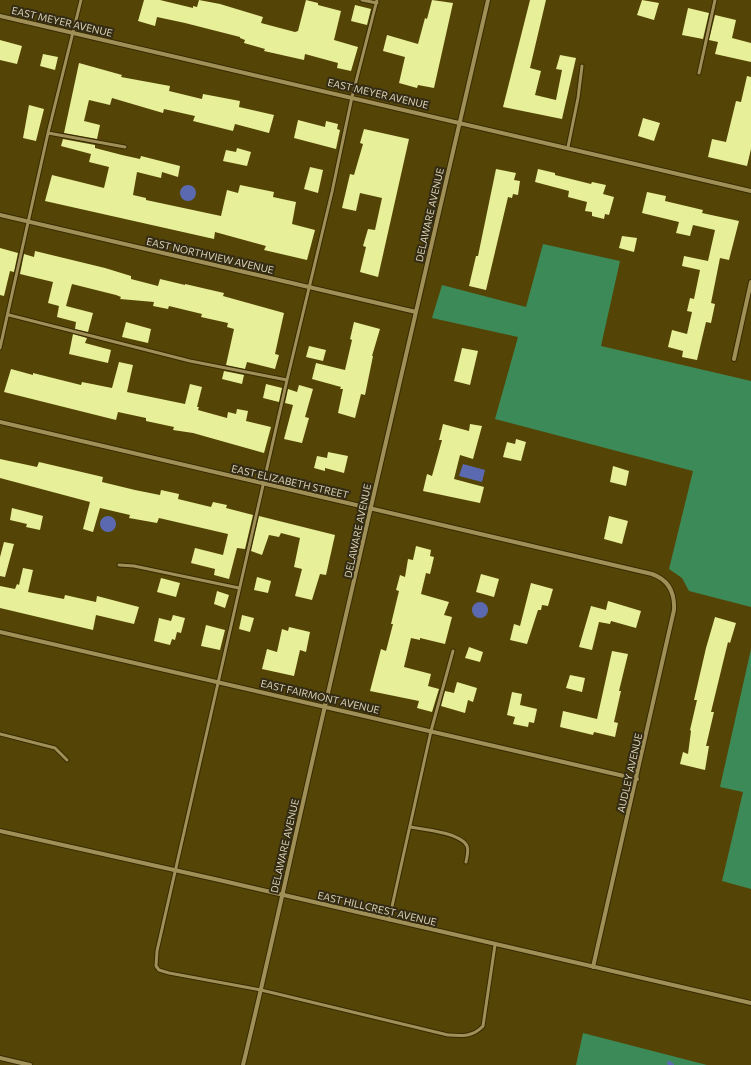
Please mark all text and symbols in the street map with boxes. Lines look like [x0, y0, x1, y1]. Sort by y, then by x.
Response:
street label: EAST MEYER AVENUE [10, 5, 114, 39]
street label: EAST MEYER AVENUE [326, 77, 430, 111]
street label: DELAWARE AVENUE [413, 167, 447, 263]
street label: EAST NORTHVIEW AVENUE [145, 235, 275, 277]
street label: EAST ELIZABETH STREET [230, 463, 350, 501]
street label: DELAWARE AVENUE [342, 483, 374, 579]
street label: EAST FAIRMONT AVENUE [259, 677, 381, 717]
street label: AUDLEY AVENUE [615, 732, 645, 814]
street label: DELAWARE AVENUE [268, 798, 302, 894]
street label: EAST HILLCREST AVENUE [316, 889, 438, 929]

